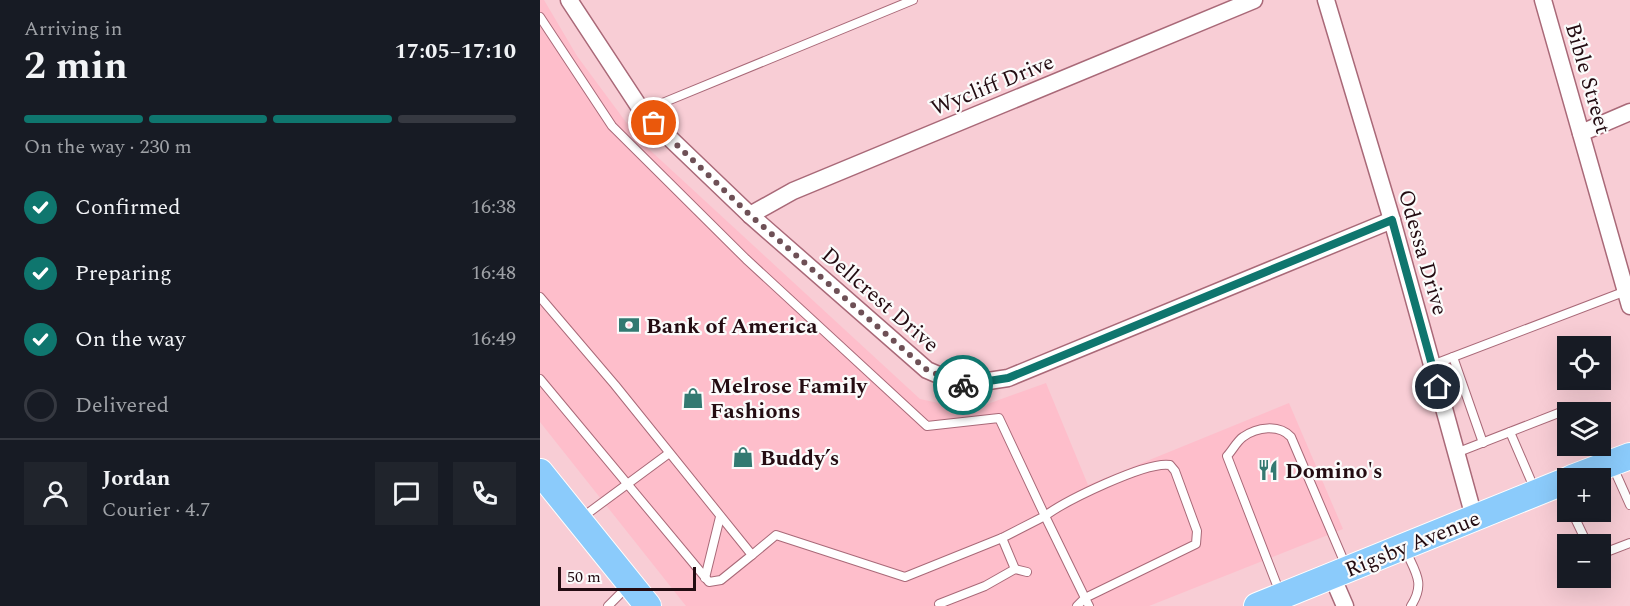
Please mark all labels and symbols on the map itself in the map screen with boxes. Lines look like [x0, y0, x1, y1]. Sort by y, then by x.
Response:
street label: Bible Street [1556, 19, 1619, 138]
street label: Wycliff Drive [926, 46, 1059, 125]
pin [628, 97, 679, 148]
street label: Odessa Drive [1389, 186, 1456, 319]
street label: Dellcrest Drive [814, 239, 946, 361]
place label: Bank of America [646, 310, 818, 343]
bank icon: Bank of America [617, 313, 641, 337]
courier [933, 355, 993, 415]
pin [1412, 361, 1463, 412]
place label: Melrose Family Fashions [710, 370, 869, 428]
shop icon: Melrose Family Fashions [681, 386, 705, 410]
place label: Buddy’s [760, 442, 840, 475]
shop icon: Buddy’s [731, 445, 755, 469]
place label: Domino's [1285, 455, 1383, 488]
restaurant icon: Domino's [1256, 458, 1280, 482]
street label: Rigsby Avenue [1340, 502, 1485, 587]
scale bar [558, 564, 696, 592]

